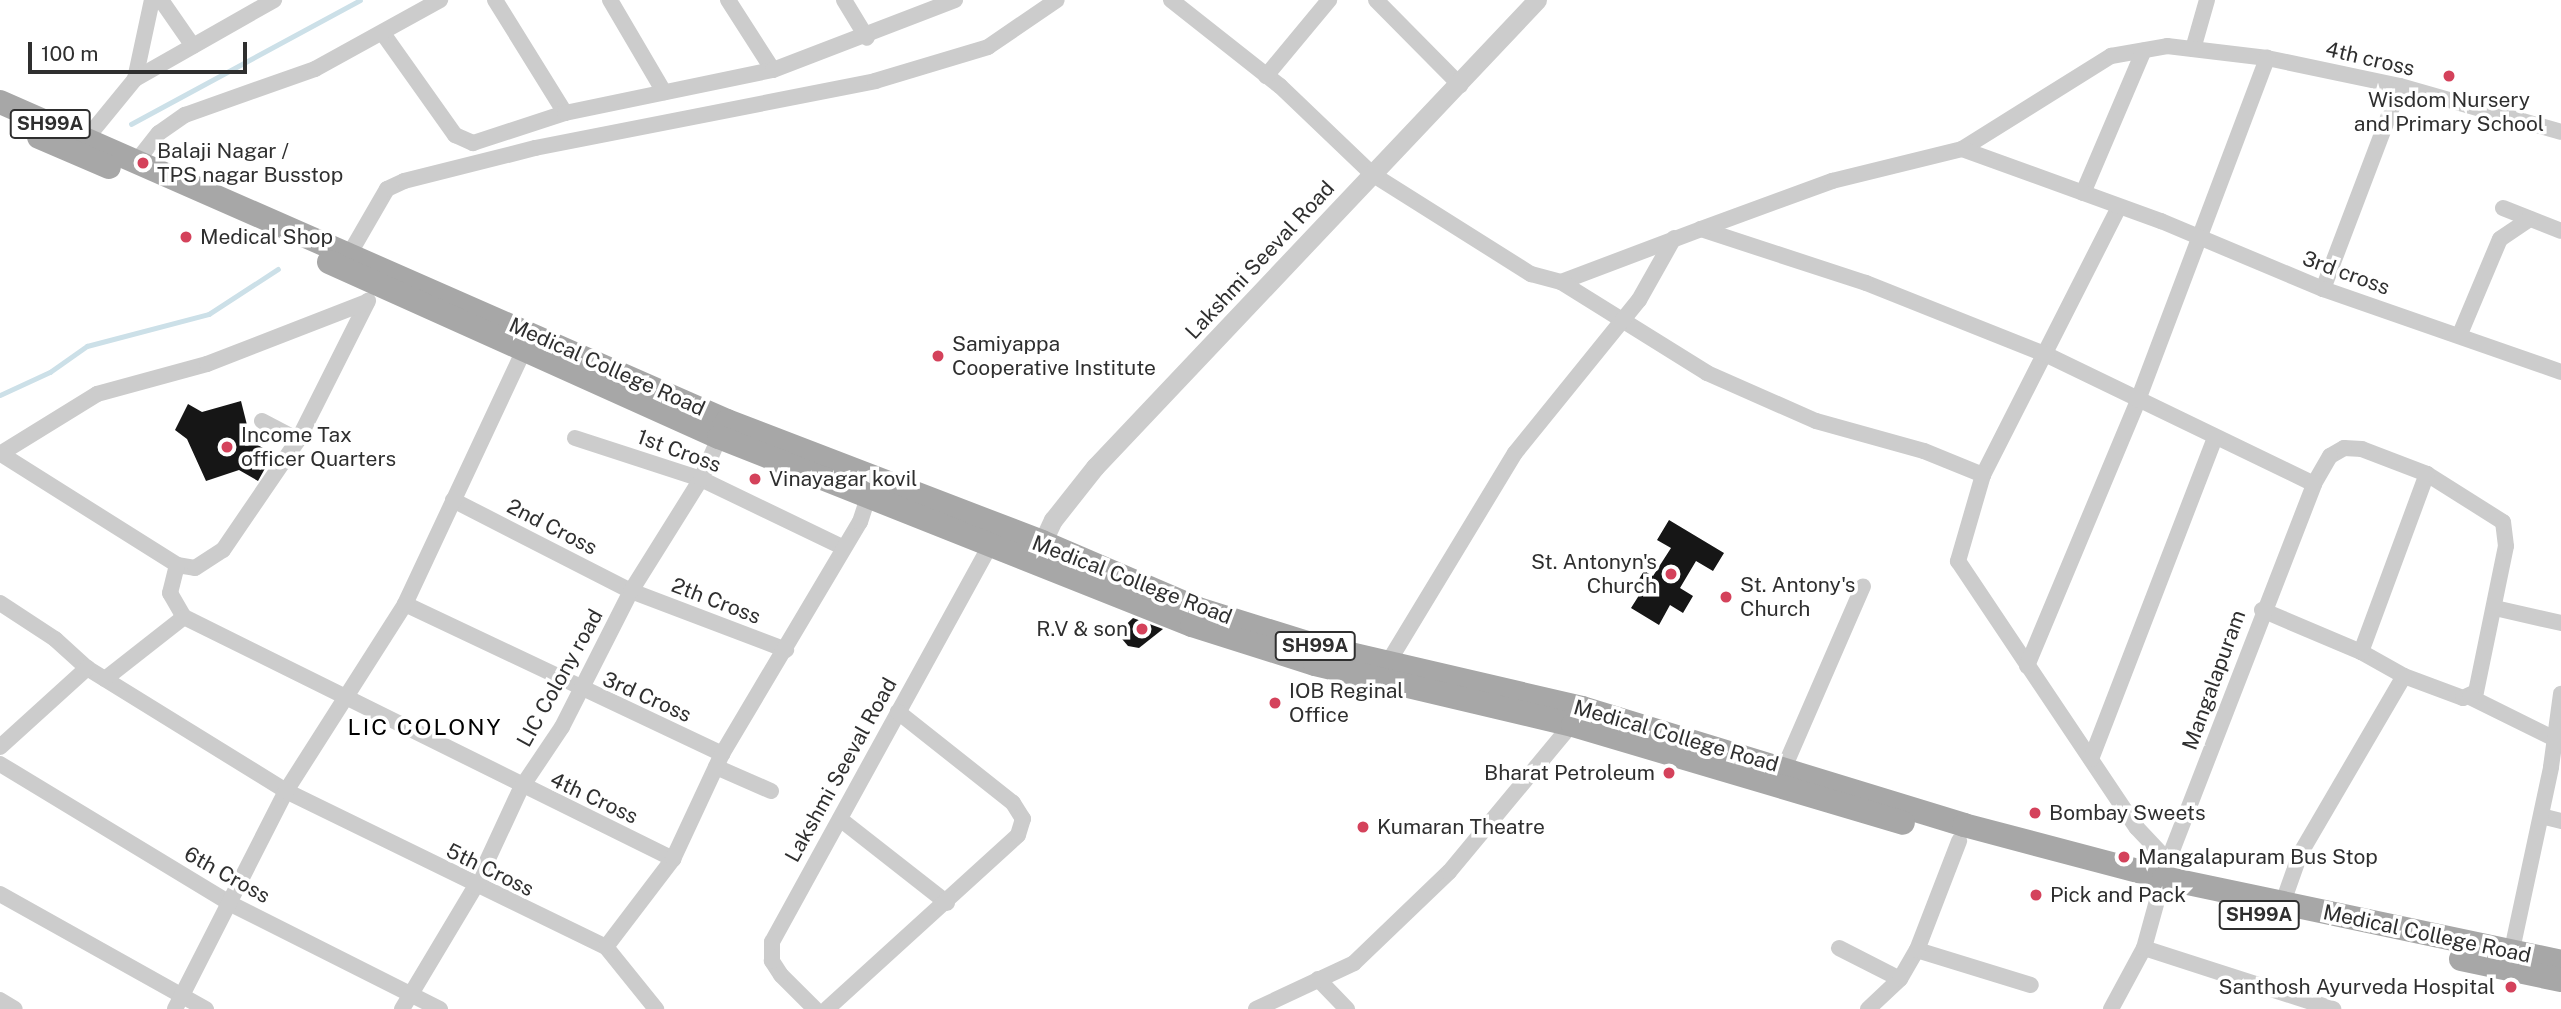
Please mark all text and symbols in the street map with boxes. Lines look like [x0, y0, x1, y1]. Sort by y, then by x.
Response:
scale bar [32, 28, 250, 72]
street label: 4th cross [2323, 36, 2417, 82]
text: 100 m [41, 41, 98, 66]
marker: Wisdom Nursery and Primary School [2441, 68, 2457, 84]
place label: Wisdom Nursery and Primary School [2354, 87, 2544, 137]
road number: SH99A [8, 108, 92, 140]
place label: Balaji Nagar / TPS nagar Busstop [157, 138, 343, 188]
marker: Balaji Nagar / TPS nagar Busstop [135, 155, 151, 171]
street label: Lakshmi Seeval Road [1180, 176, 1340, 344]
place label: Medical Shop [200, 224, 333, 250]
marker: Medical Shop [178, 229, 194, 245]
street label: 3rd cross [2299, 246, 2393, 300]
street label: Medical College Road [505, 312, 709, 422]
place label: Samiyappa Cooperative Institute [952, 331, 1156, 381]
marker: Samiyappa Cooperative Institute [930, 348, 946, 364]
place label: Income Tax officer Quarters [241, 422, 396, 472]
street label: 1st Cross [633, 424, 725, 478]
marker: Income Tax officer Quarters [219, 439, 235, 455]
place label: Vinayagar kovil [769, 466, 917, 492]
marker: Vinayagar kovil [747, 471, 763, 487]
street label: 2nd Cross [503, 494, 601, 560]
street label: Medical College Road [1029, 530, 1235, 630]
place label: St. Antonyn's Church [1531, 549, 1657, 599]
marker: St. Antonyn's Church [1663, 566, 1679, 582]
street label: 2th Cross [668, 572, 764, 630]
place label: St. Antony's Church [1740, 572, 1855, 622]
marker: St. Antony's Church [1718, 589, 1734, 605]
street label: LIC Colony road [512, 605, 608, 751]
street label: Mangalapuram [2177, 607, 2251, 753]
place label: R.V & son [1036, 616, 1128, 642]
marker: R.V & son [1134, 621, 1150, 637]
road number: SH99A [1273, 631, 1357, 662]
street label: 3rd Cross [599, 666, 695, 728]
street label: Lakshmi Seeval Road [780, 673, 902, 867]
place label: IOB Reginal Office [1289, 678, 1404, 728]
marker: IOB Reginal Office [1267, 695, 1283, 711]
street label: Medical College Road [1571, 695, 1781, 777]
district label: LIC COLONY [349, 713, 501, 741]
place label: Bharat Petroleum [1484, 760, 1655, 786]
marker: Bharat Petroleum [1661, 765, 1677, 781]
street label: 4th Cross [546, 767, 642, 829]
place label: Bombay Sweets [2049, 800, 2206, 826]
marker: Bombay Sweets [2027, 805, 2043, 821]
place label: Kumaran Theatre [1377, 814, 1545, 840]
marker: Kumaran Theatre [1355, 819, 1371, 835]
street label: 5th Cross [442, 838, 538, 902]
street label: 6th Cross [180, 841, 274, 909]
place label: Mangalapuram Bus Stop [2138, 844, 2378, 870]
marker: Mangalapuram Bus Stop [2116, 849, 2132, 865]
place label: Pick and Pack [2050, 882, 2186, 908]
marker: Pick and Pack [2028, 887, 2044, 903]
road number: SH99A [2217, 900, 2301, 931]
street label: Medical College Road [2321, 900, 2533, 968]
place label: Santhosh Ayurveda Hospital [2218, 974, 2495, 1000]
marker: Santhosh Ayurveda Hospital [2501, 977, 2521, 997]

